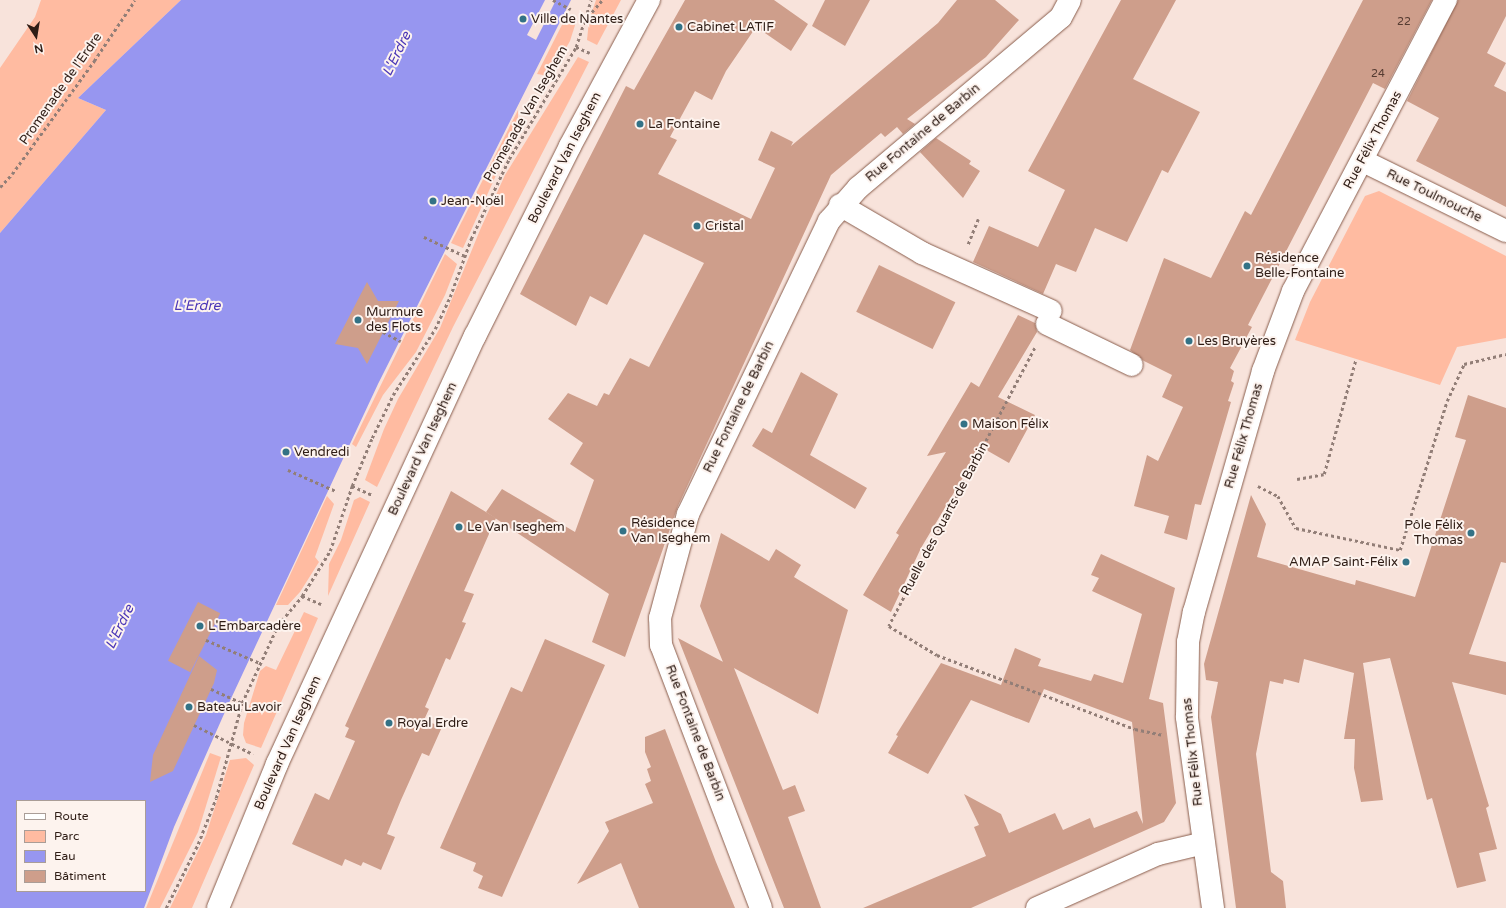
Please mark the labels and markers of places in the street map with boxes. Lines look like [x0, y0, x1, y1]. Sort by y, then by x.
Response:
place label: Ville de Nantes [531, 11, 623, 27]
marker: Ville de Nantes [518, 14, 528, 24]
place label: Cabinet LATIF [687, 19, 774, 35]
marker: Cabinet LATIF [674, 22, 684, 32]
place label: La Fontaine [648, 116, 720, 132]
marker: La Fontaine [635, 119, 645, 129]
place label: Jean-Noël [441, 193, 504, 209]
marker: Jean-Noël [428, 196, 438, 206]
place label: Cristal [705, 218, 744, 234]
marker: Cristal [692, 221, 702, 231]
place label: Résidence Belle-Fontaine [1255, 251, 1344, 282]
marker: Résidence Belle-Fontaine [1242, 261, 1252, 271]
place label: Murmure des Flots [366, 305, 423, 336]
marker: Murmure des Flots [353, 315, 363, 325]
place label: Les Bruyères [1197, 333, 1276, 349]
marker: Les Bruyères [1184, 336, 1194, 346]
place label: Maison Félix [972, 416, 1049, 432]
marker: Maison Félix [959, 419, 969, 429]
place label: Vendredi [294, 444, 349, 460]
marker: Vendredi [281, 447, 291, 457]
place label: Résidence Van Iseghem [631, 516, 710, 547]
place label: Pôle Félix Thomas [1404, 518, 1463, 549]
place label: Le Van Iseghem [467, 519, 565, 535]
marker: Le Van Iseghem [454, 522, 464, 532]
marker: Résidence Van Iseghem [618, 526, 628, 536]
marker: Pôle Félix Thomas [1466, 528, 1476, 538]
place label: AMAP Saint-Félix [1289, 554, 1398, 570]
marker: AMAP Saint-Félix [1401, 557, 1411, 567]
place label: L'Embarcadère [208, 618, 301, 634]
marker: L'Embarcadère [195, 621, 205, 631]
place label: Bateau Lavoir [197, 699, 282, 715]
marker: Bateau Lavoir [184, 702, 194, 712]
place label: Royal Erdre [397, 715, 468, 731]
marker: Royal Erdre [384, 718, 394, 728]

